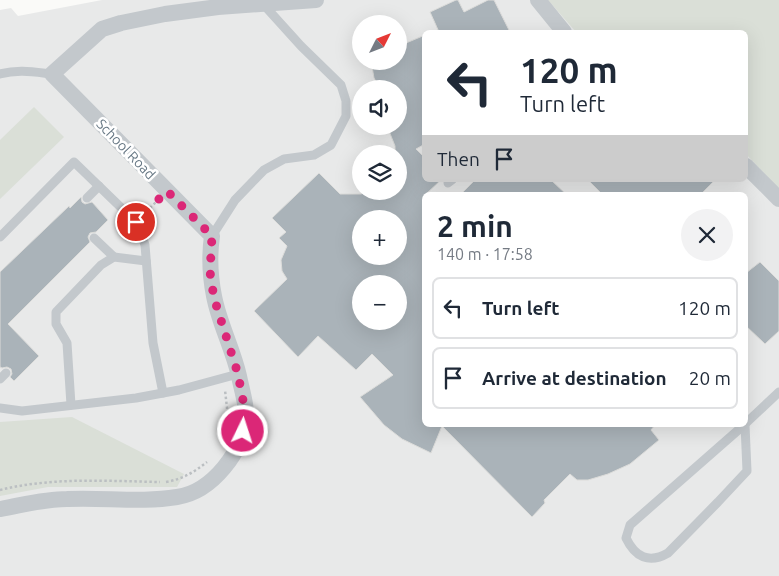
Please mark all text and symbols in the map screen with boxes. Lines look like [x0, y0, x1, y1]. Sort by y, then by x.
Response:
north arrow [352, 15, 408, 70]
map controls [352, 15, 407, 330]
icon: left [437, 50, 502, 115]
text: 120 m [520, 50, 618, 90]
button: sound [352, 80, 407, 135]
text: Turn left [520, 91, 605, 116]
street label: School Road [93, 116, 159, 182]
button: layers [352, 145, 407, 200]
icon: arrive [490, 145, 518, 173]
text: Then [437, 148, 480, 170]
pin [115, 201, 157, 243]
icon: arrive [122, 208, 150, 236]
text: 2 min [437, 209, 513, 243]
button: close [681, 209, 733, 261]
button: + [352, 210, 407, 265]
text: 140 m · 17:58 [437, 245, 533, 263]
button: − [352, 275, 407, 330]
icon: left [439, 294, 467, 322]
text: Turn left [482, 297, 560, 319]
text: 120 m [678, 297, 731, 319]
icon: arrive [439, 364, 467, 392]
text: Arrive at destination [482, 367, 667, 389]
text: 20 m [689, 367, 731, 389]
position arrow [216, 404, 268, 456]

